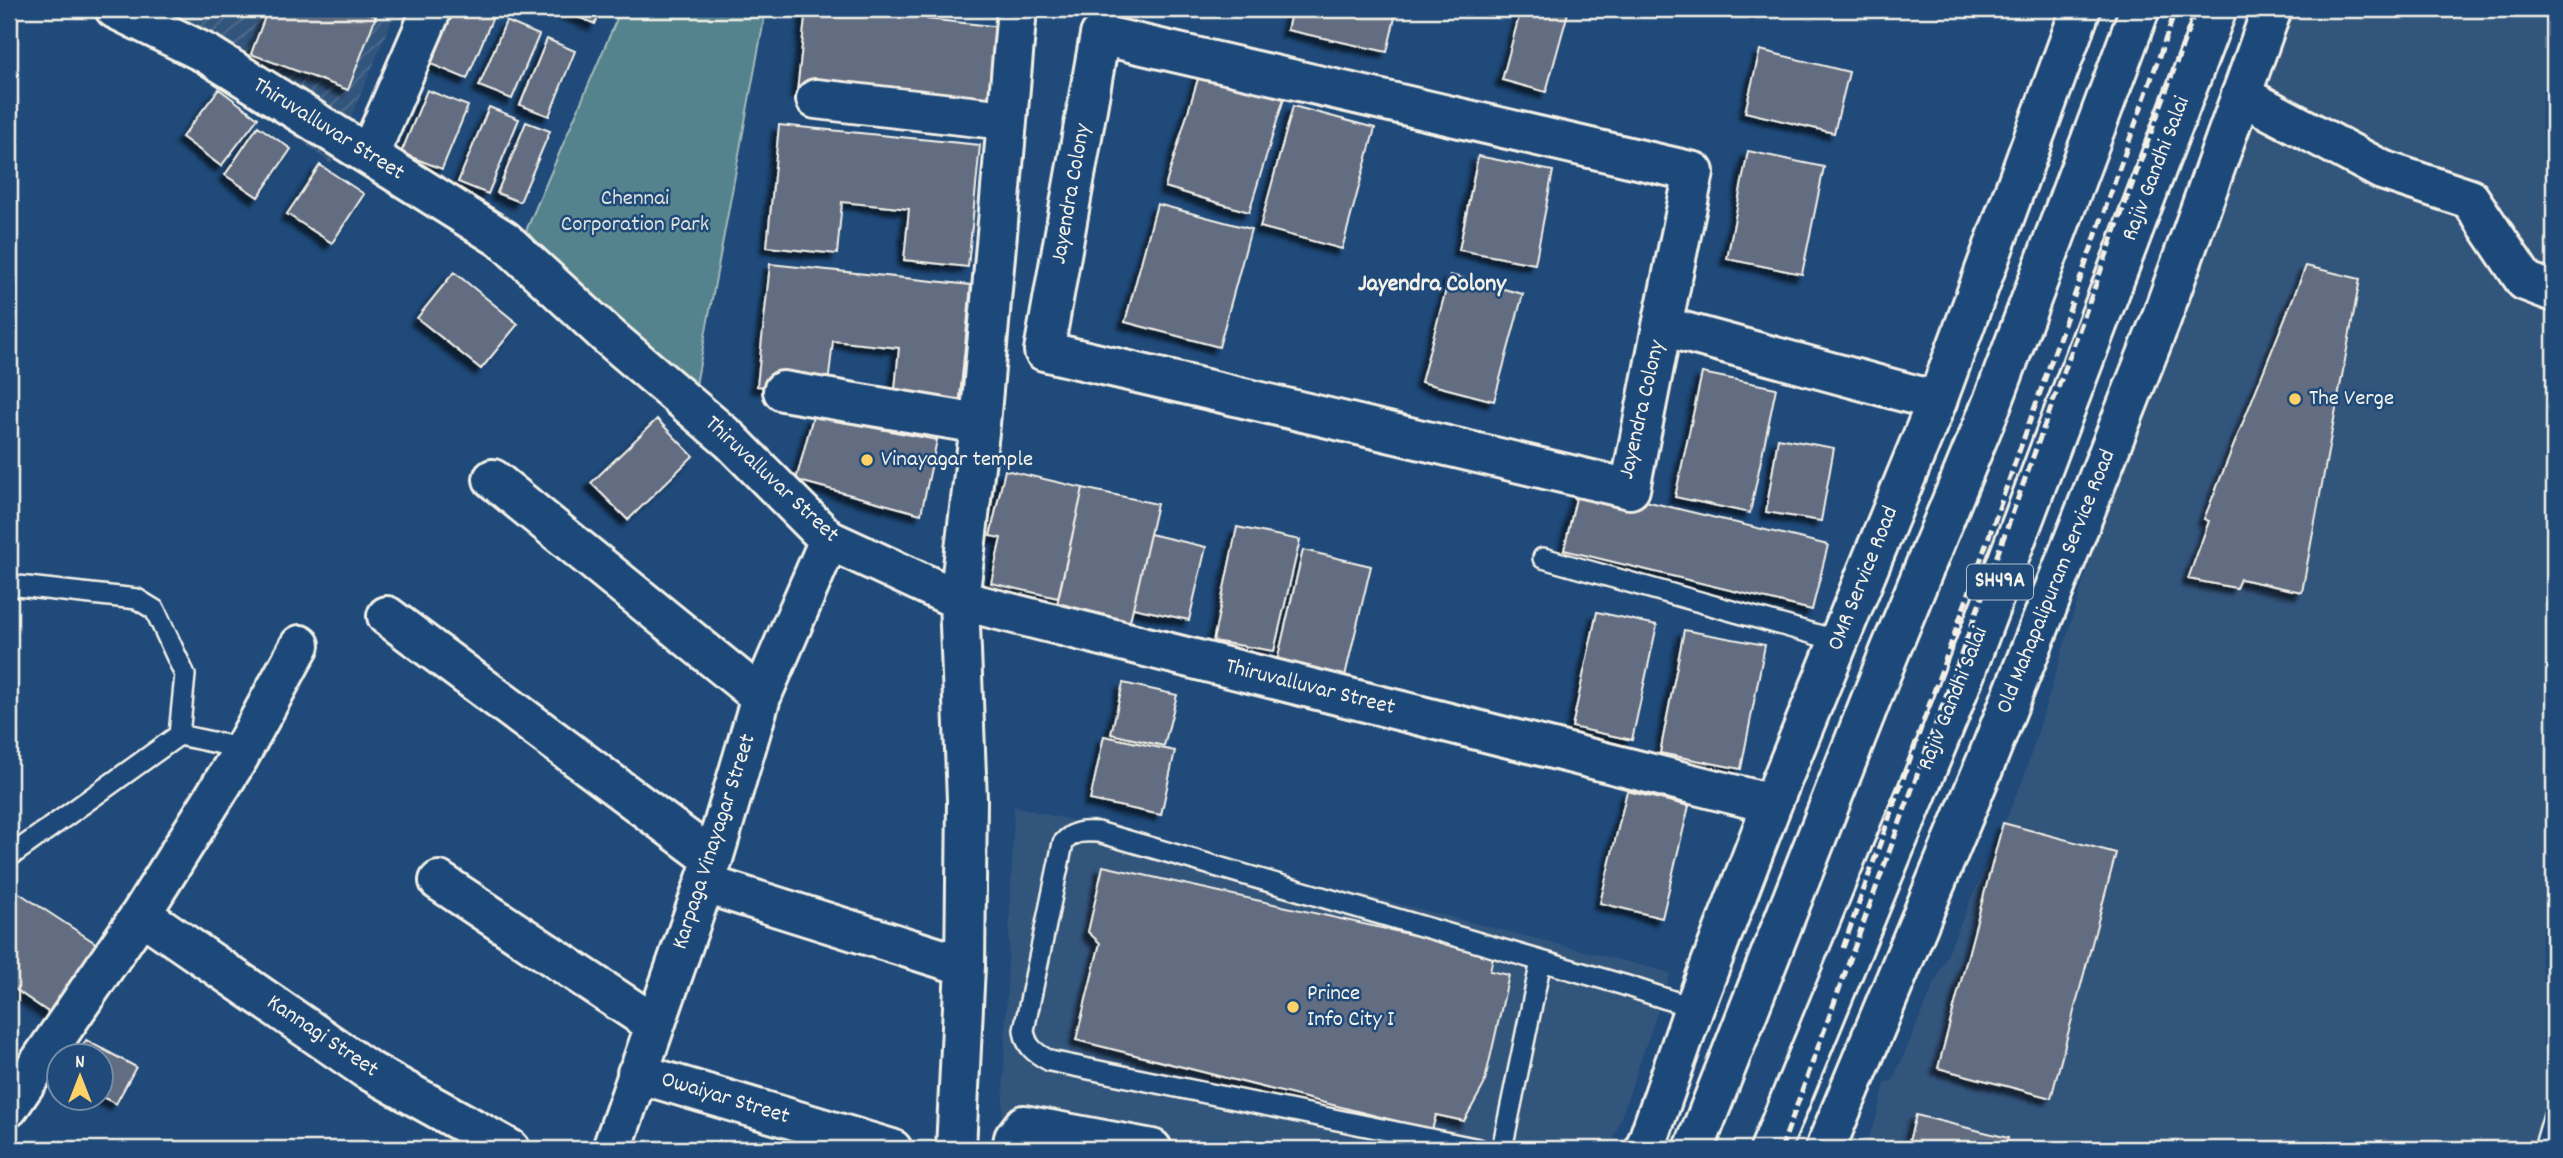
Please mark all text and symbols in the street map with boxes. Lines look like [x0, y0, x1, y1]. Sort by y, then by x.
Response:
street label: Thiruvalluvar Street [246, 70, 410, 190]
street label: Rajiv Gandhi Salai [2114, 92, 2200, 246]
street label: Jayendra Colony [1043, 121, 1101, 267]
park label: Chennai Corporation Park [561, 183, 709, 242]
district label: Jayendra Colony [1358, 268, 1507, 302]
street label: Jayendra Colony [1611, 337, 1675, 483]
place label: The Verge [2309, 383, 2394, 416]
marker: The Verge [2287, 391, 2303, 407]
street label: Thiruvalluvar Street [696, 409, 846, 551]
place label: Vinayagar temple [881, 444, 1033, 477]
street label: Old Mahapalipuram Service Road [1989, 445, 2125, 719]
marker: Vinayagar temple [859, 452, 875, 468]
street label: OMR Service Road [1820, 502, 1908, 656]
road number: SH49A [1967, 564, 2033, 600]
street label: Rajiv Gandhi Salai [1910, 622, 1998, 776]
street label: Thiruvalluvar Street [1222, 651, 1398, 725]
street label: Karpaga Vinayagar Street [665, 730, 765, 954]
place label: Prince Info City I [1307, 978, 1394, 1037]
street label: Kannagi Street [259, 987, 385, 1087]
marker: Prince Info City I [1285, 999, 1301, 1015]
north arrow [46, 1042, 116, 1112]
text: N [75, 1050, 85, 1077]
street label: Owaiyar Street [657, 1064, 793, 1134]

